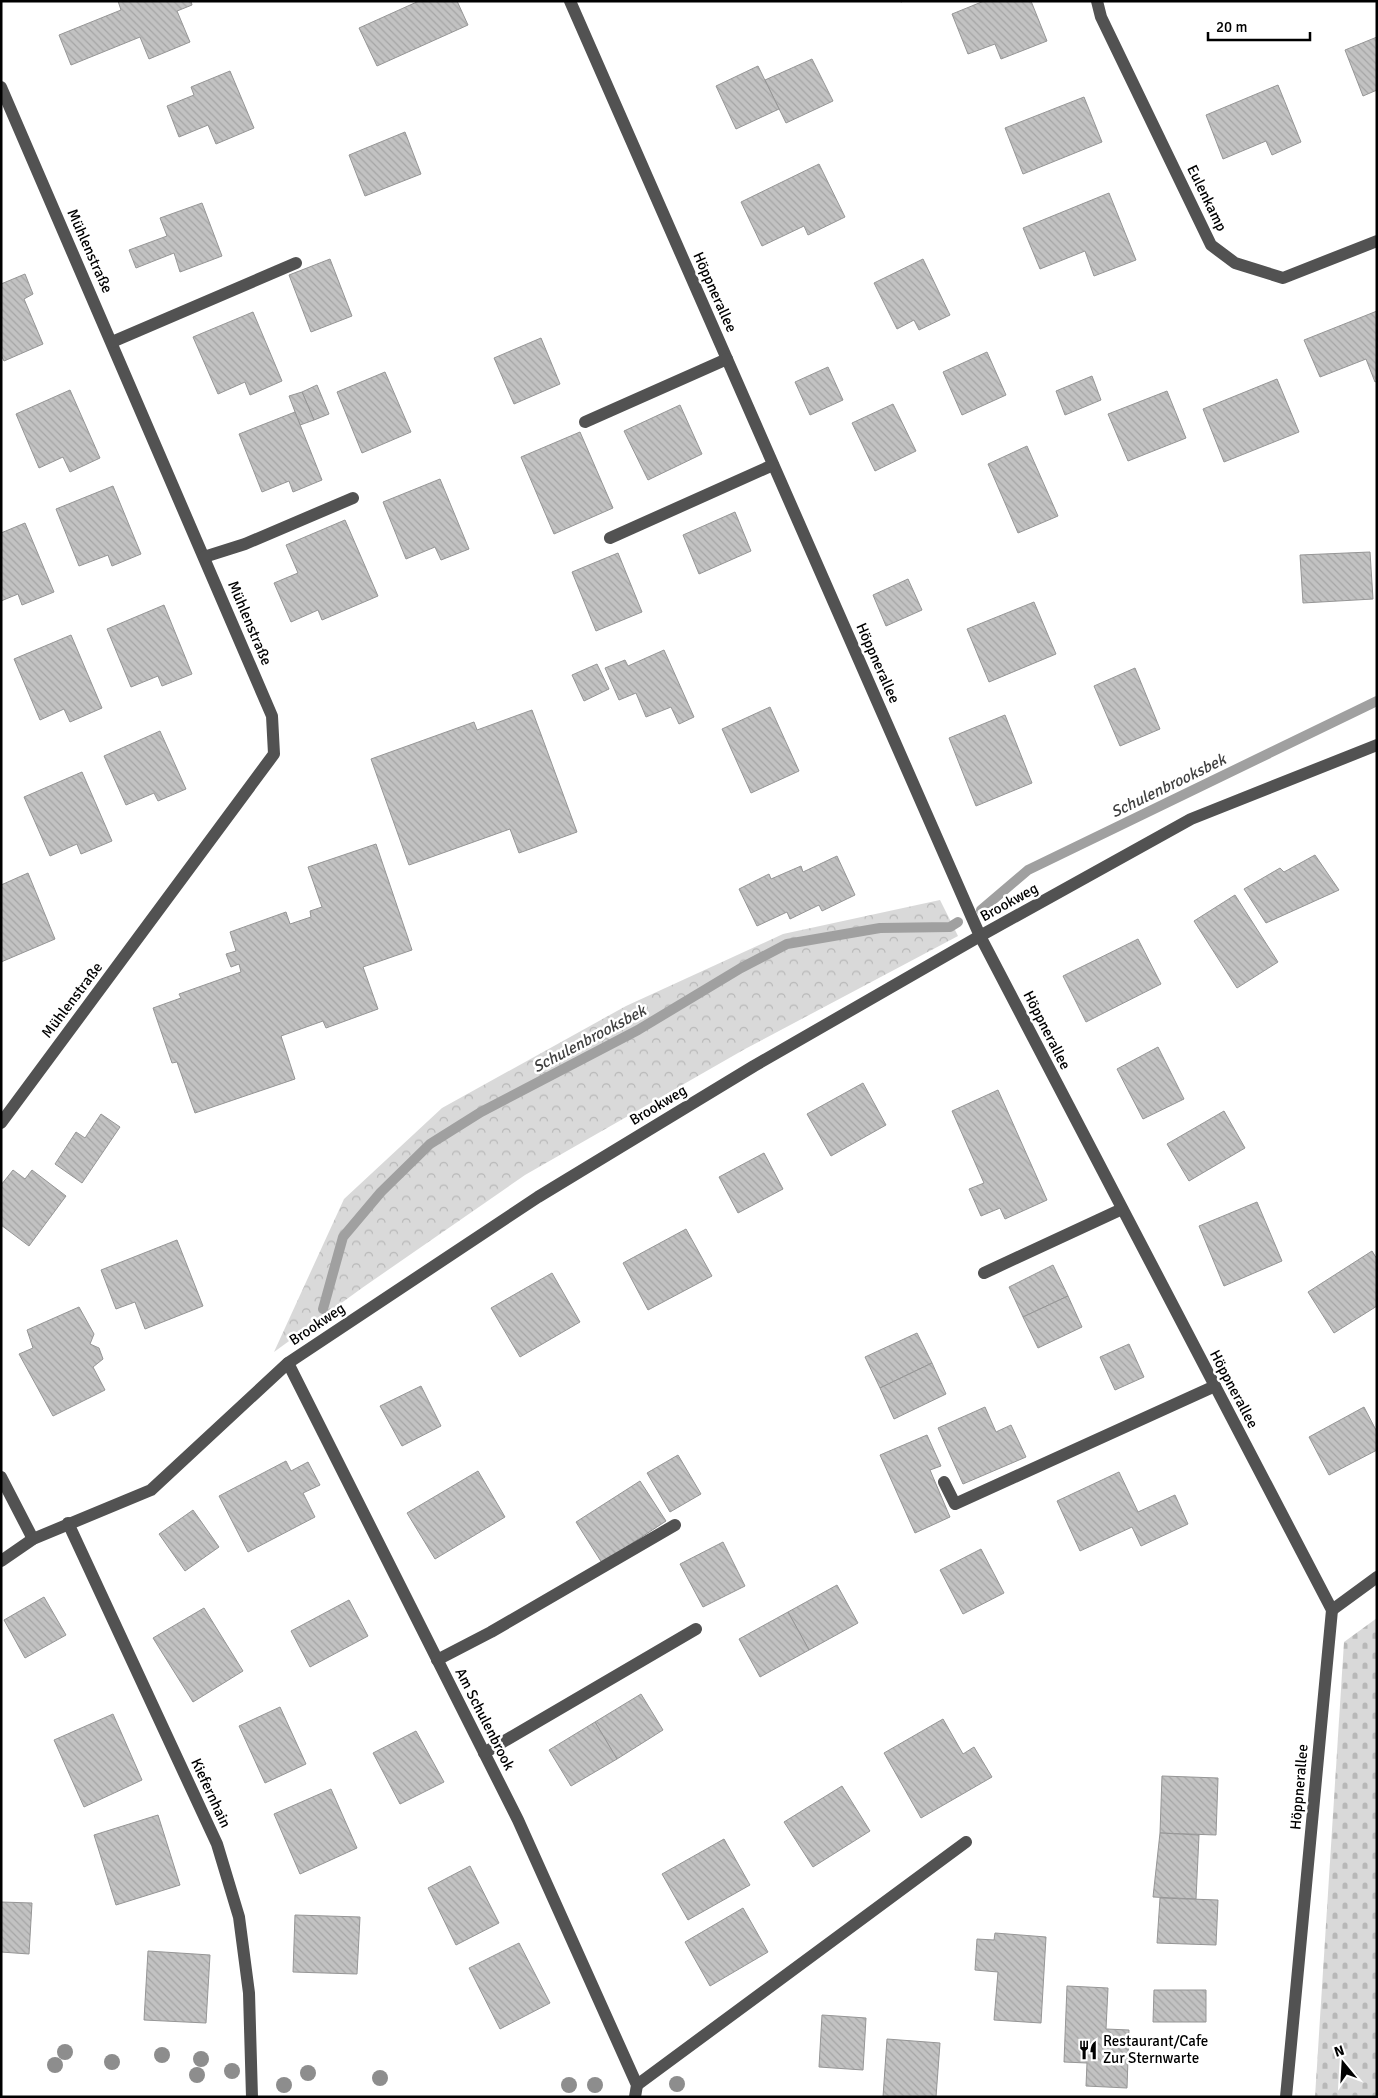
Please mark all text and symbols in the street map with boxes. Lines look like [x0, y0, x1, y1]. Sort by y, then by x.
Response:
scale bar [1208, 10, 1310, 42]
text: 20 m [1216, 18, 1247, 36]
street label: Eulenkamp [1183, 162, 1231, 234]
street label: Mühlenstraße [63, 206, 117, 296]
street label: Höppnerallee [689, 249, 741, 335]
street label: Mühlenstraße [224, 578, 276, 668]
street label: Höppnerallee [852, 620, 904, 706]
water label: Schulenbrooksbek [1108, 749, 1231, 822]
street label: Brookweg [977, 879, 1041, 925]
street label: Mühlenstraße [38, 959, 106, 1041]
street label: Höppnerallee [1019, 988, 1075, 1072]
water label: Schulenbrooksbek [529, 1000, 651, 1077]
street label: Brookweg [626, 1081, 690, 1129]
street label: Brookweg [286, 1299, 348, 1349]
street label: Höppnerallee [1206, 1347, 1262, 1431]
street label: Am Schulenbrook [451, 1665, 519, 1774]
street label: Höppnerallee [1286, 1743, 1312, 1831]
street label: Kiefernhain [187, 1755, 235, 1831]
place label: Restaurant/Cafe Zur Sternwarte [1103, 2032, 1208, 2067]
north arrow [1318, 2038, 1368, 2088]
restaurant icon: Restaurant/Cafe Zur Sternwarte [1077, 2039, 1099, 2061]
text: N [1332, 2042, 1346, 2061]

